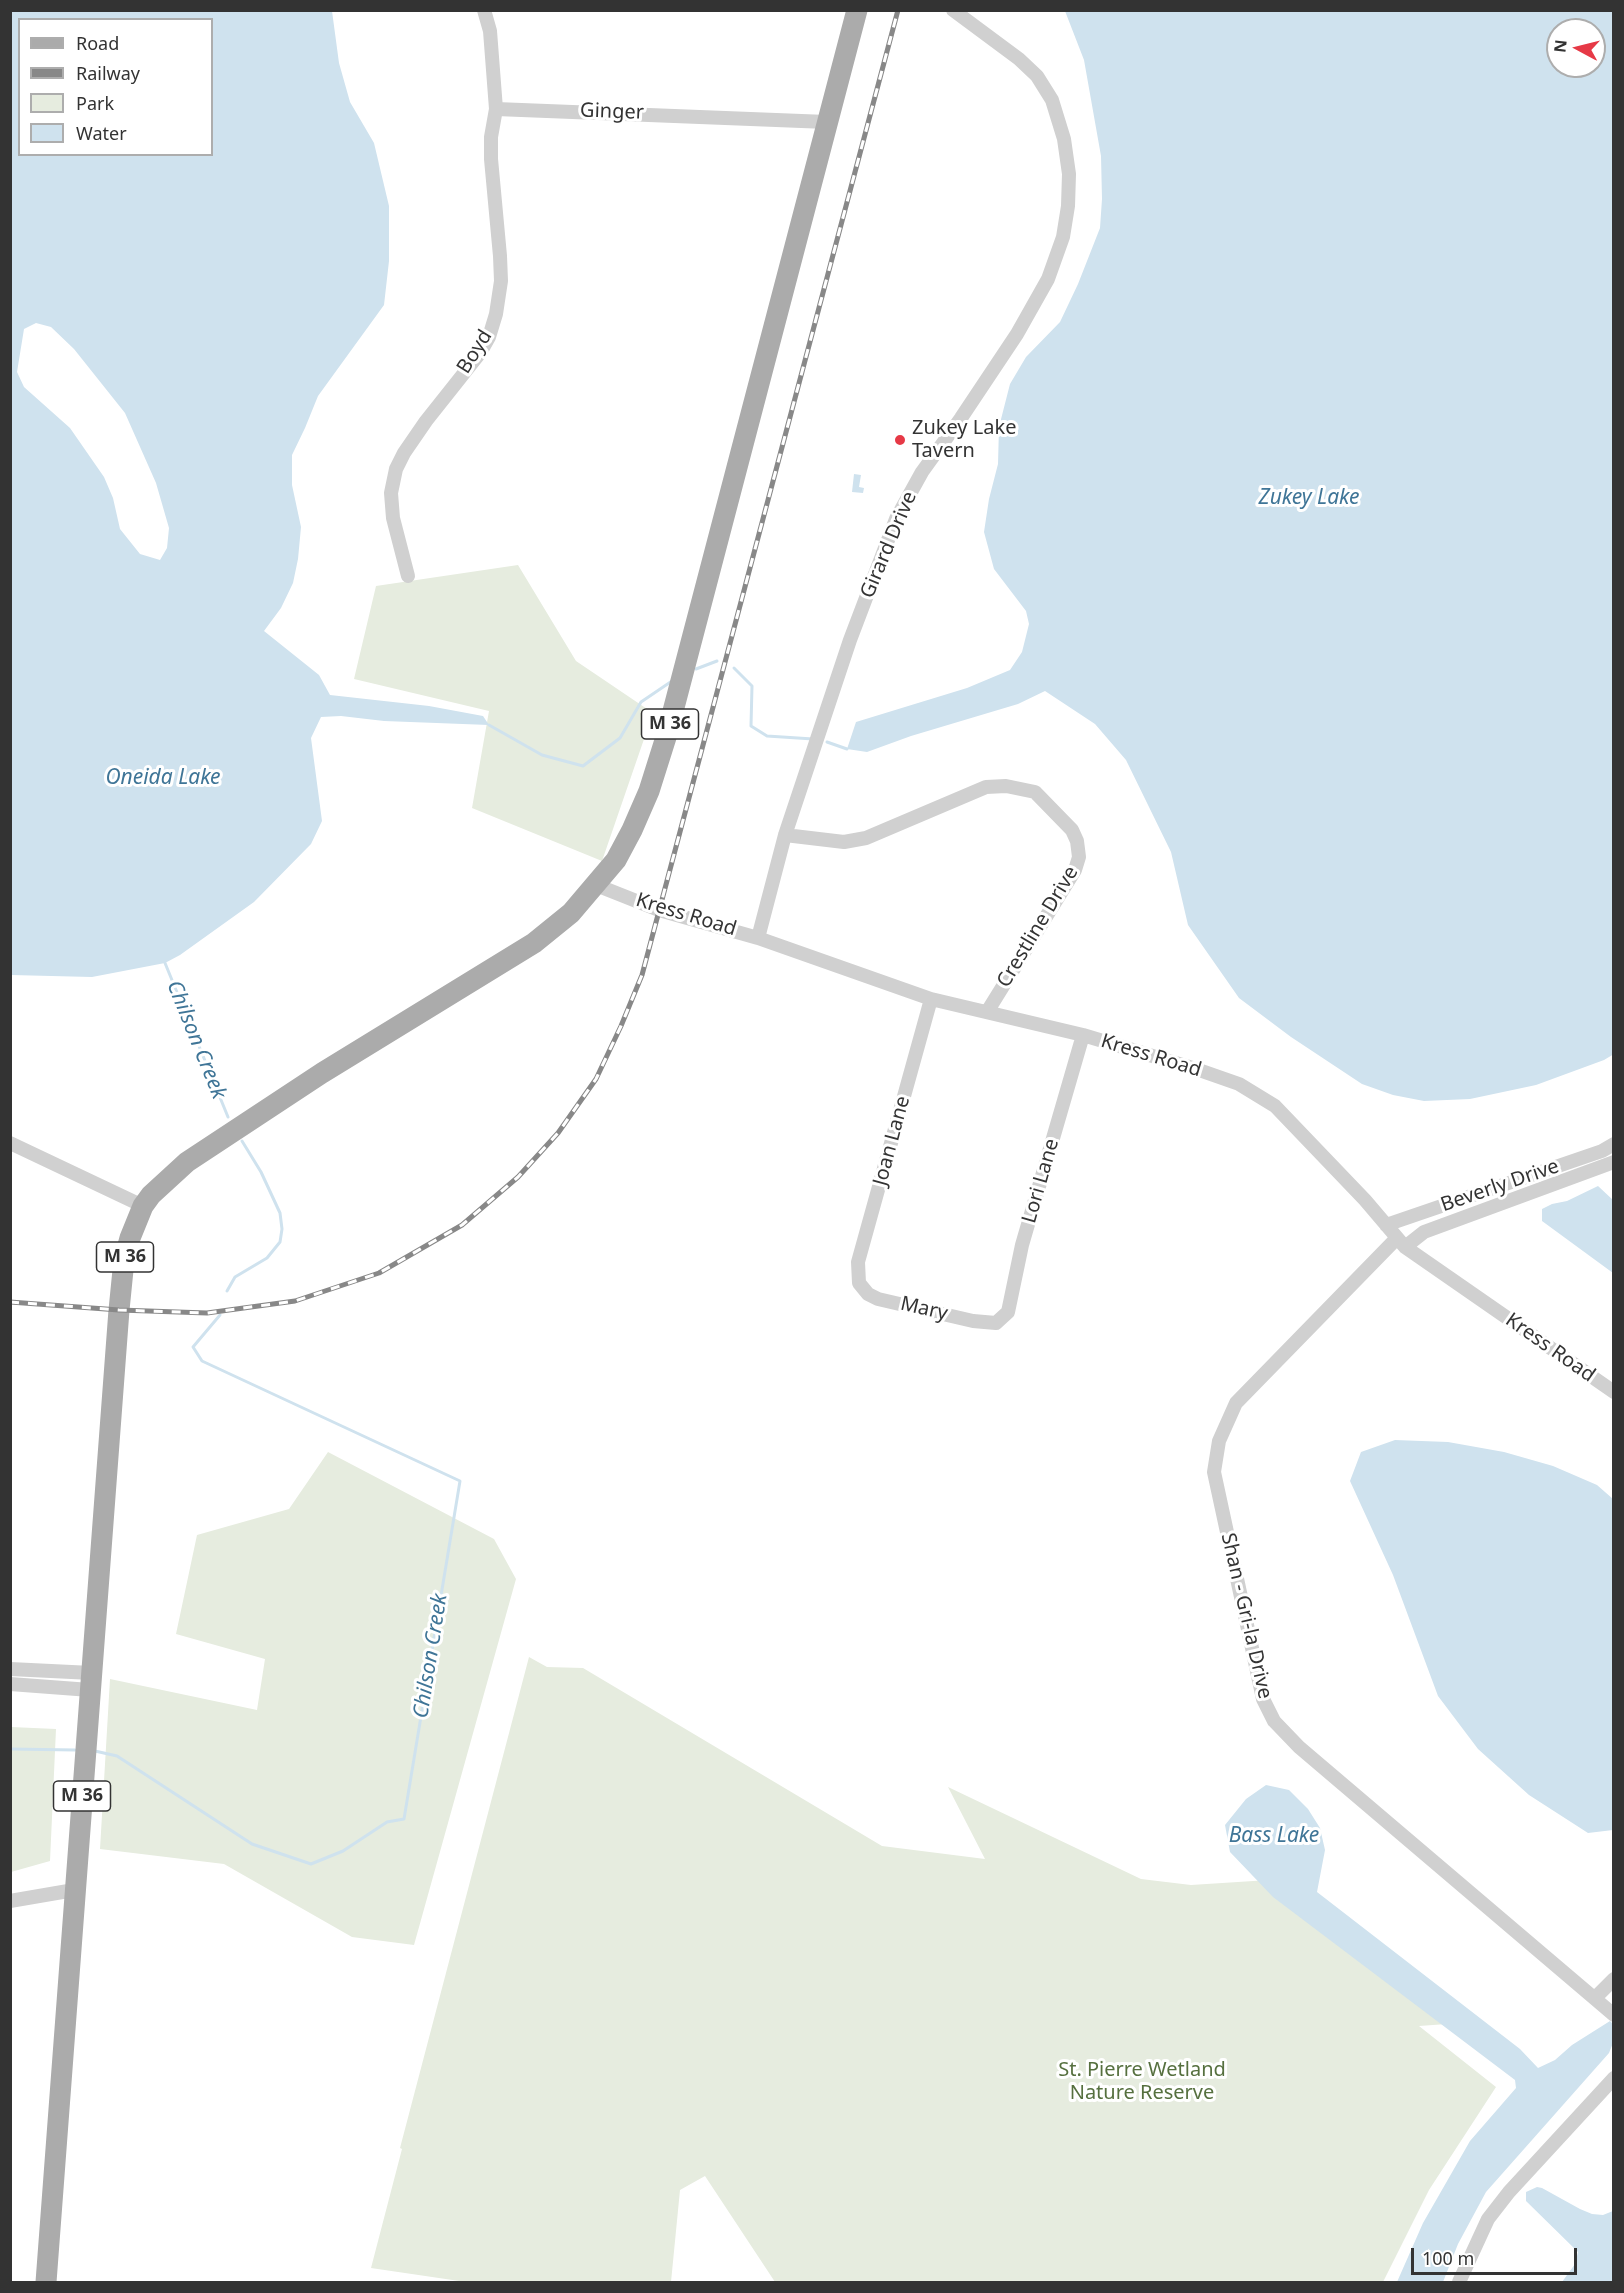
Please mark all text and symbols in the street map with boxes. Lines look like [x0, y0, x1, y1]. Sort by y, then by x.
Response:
legend [18, 18, 213, 156]
north arrow [1546, 18, 1606, 78]
text: Road [76, 31, 119, 55]
text: N [1548, 38, 1572, 54]
text: Railway [76, 61, 140, 85]
text: Park [76, 91, 114, 115]
street label: Ginger [580, 99, 644, 125]
text: Water [76, 121, 127, 145]
street label: Boyd [452, 326, 498, 378]
place label: Zukey Lake Tavern [912, 416, 1016, 463]
marker: Zukey Lake Tavern [893, 433, 907, 447]
water label: Zukey Lake [1258, 485, 1360, 511]
street label: Girard Drive [856, 488, 922, 602]
road number: M 36 [642, 709, 698, 739]
water label: Oneida Lake [105, 765, 221, 791]
street label: Crestline Drive [992, 862, 1084, 992]
street label: Kress Road [633, 888, 739, 942]
water label: Chilson Creek [161, 977, 231, 1103]
street label: Kress Road [1098, 1029, 1204, 1083]
street label: Joan Lane [869, 1094, 915, 1188]
street label: Lori Lane [1018, 1136, 1064, 1226]
street label: Beverly Drive [1438, 1155, 1562, 1217]
road number: M 36 [96, 1242, 154, 1272]
street label: Mary [898, 1292, 950, 1326]
street label: Kress Road [1501, 1308, 1599, 1388]
street label: Shan - Gri-la Drive [1215, 1531, 1277, 1701]
water label: Chilson Creek [409, 1592, 453, 1720]
road number: M 36 [54, 1781, 110, 1811]
water label: Bass Lake [1229, 1823, 1319, 1849]
park label: St. Pierre Wetland Nature Reserve [1058, 2058, 1226, 2105]
scale bar [1414, 2236, 1580, 2274]
text: 100 m [1422, 2246, 1474, 2270]

